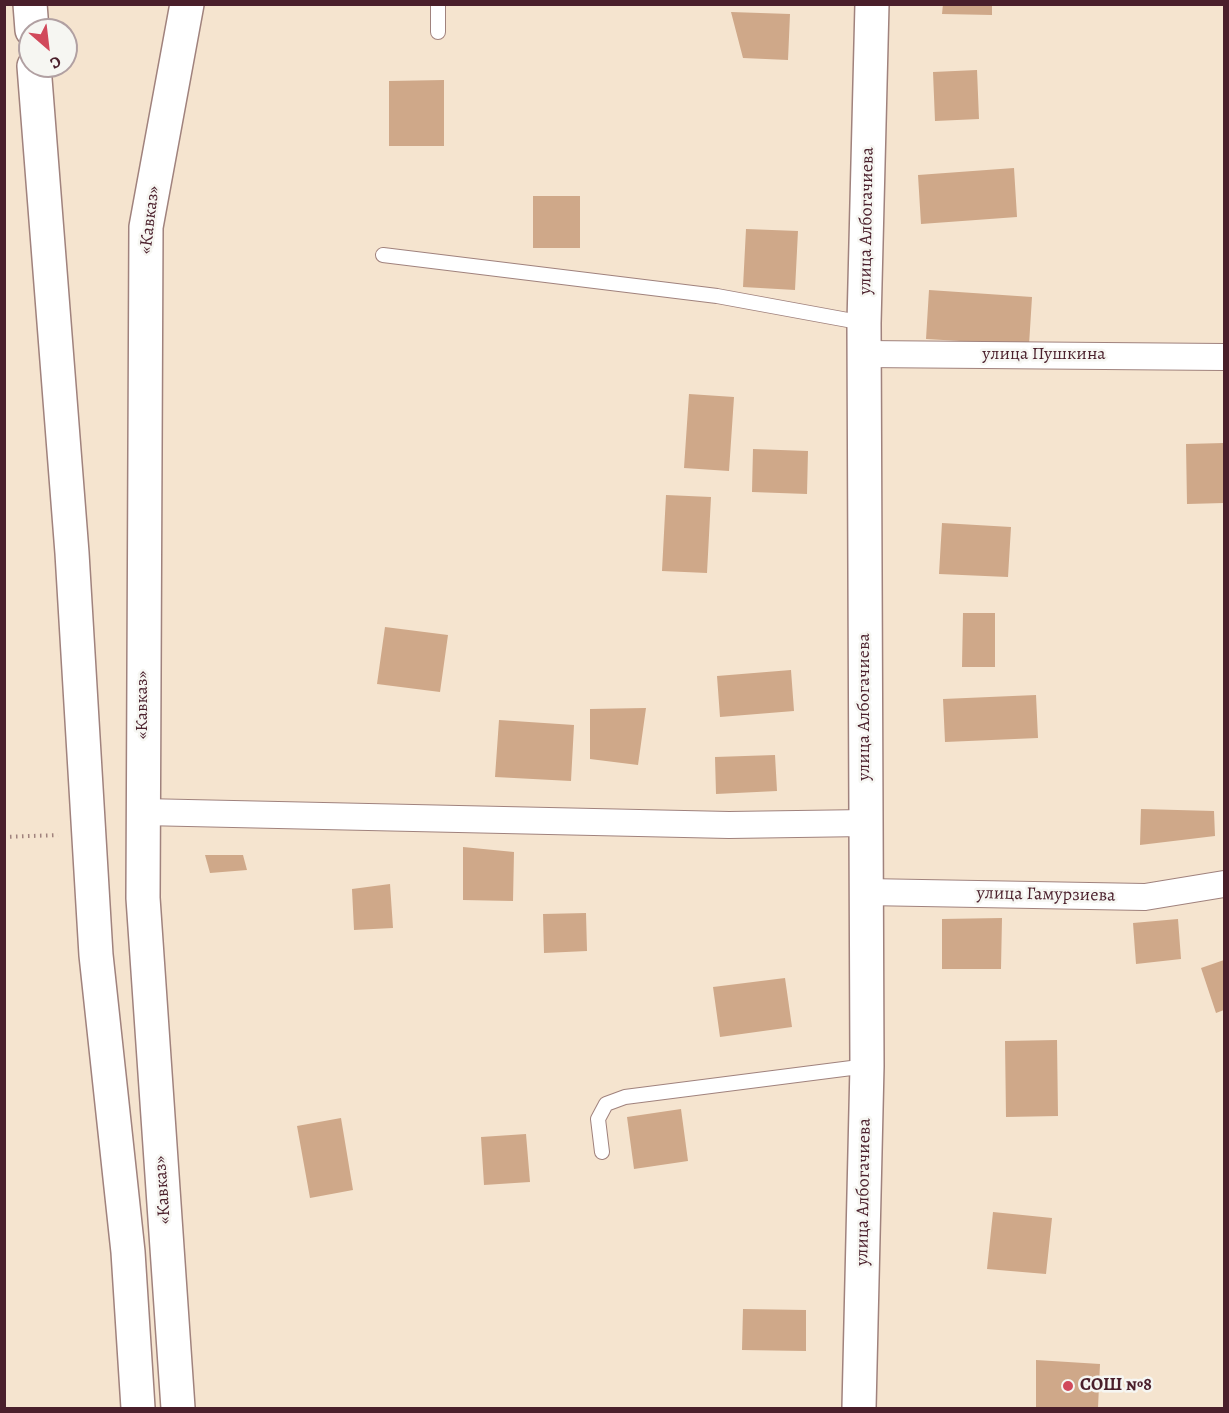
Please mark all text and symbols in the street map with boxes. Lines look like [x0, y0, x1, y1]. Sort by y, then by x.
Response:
north arrow [18, 18, 78, 78]
text: С [46, 50, 65, 74]
street label: улица Албогачиева [855, 147, 879, 295]
street label: «Кавказ» [135, 185, 165, 255]
street label: улица Пушкина [982, 344, 1106, 366]
street label: улица Албогачиева [854, 633, 876, 781]
street label: «Кавказ» [132, 671, 154, 739]
street label: улица Гамурзиева [977, 883, 1115, 907]
street label: улица Албогачиева [852, 1118, 876, 1266]
street label: «Кавказ» [150, 1155, 176, 1225]
place label: СОШ №8 [1080, 1375, 1152, 1397]
marker: СОШ №8 [1061, 1379, 1075, 1393]

